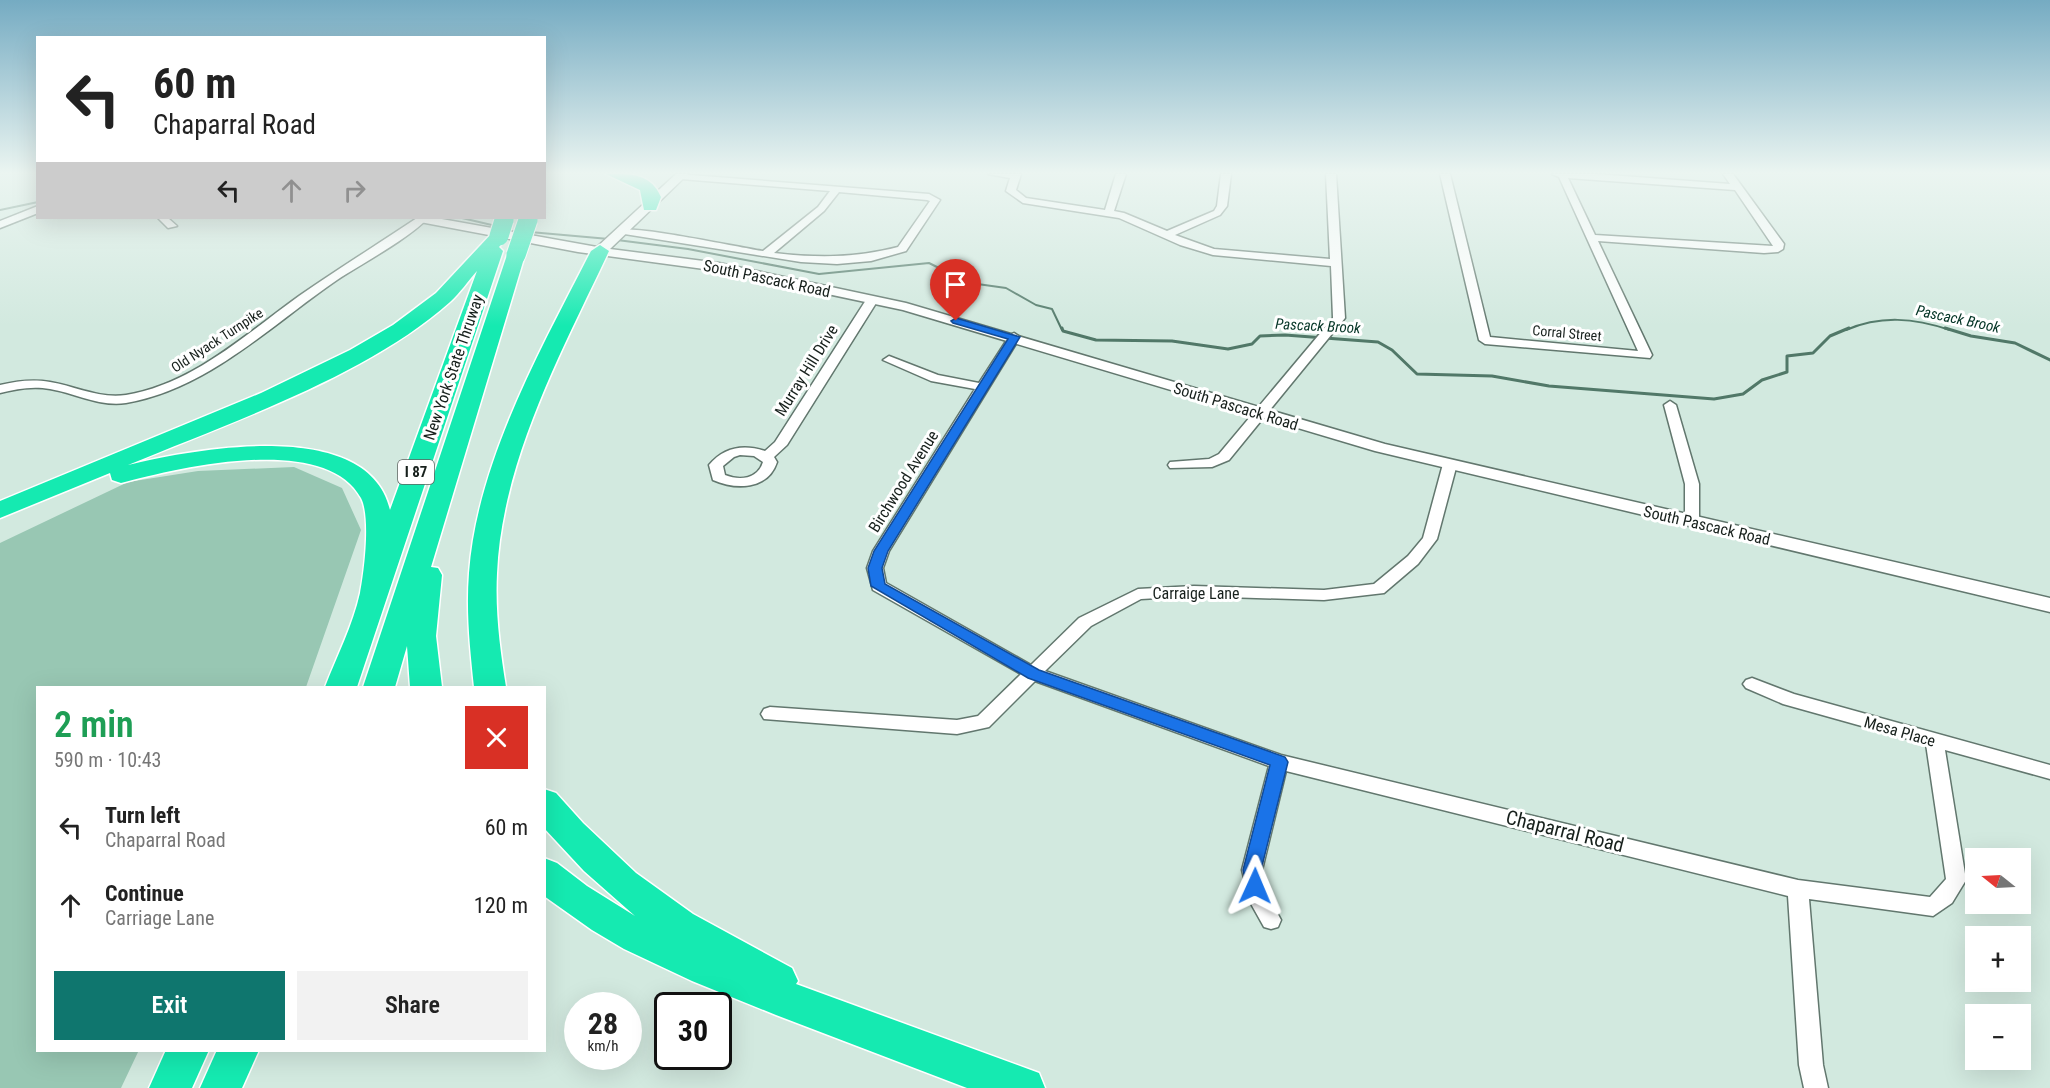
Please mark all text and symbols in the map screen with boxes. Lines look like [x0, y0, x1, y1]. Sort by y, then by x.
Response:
text: 60 m [153, 59, 236, 108]
icon: left [54, 60, 132, 138]
text: Chaparral Road [153, 109, 316, 141]
icon: left [212, 174, 245, 207]
icon: ahead [275, 174, 308, 207]
icon: right [338, 174, 371, 207]
street label: South Pascack Road [702, 256, 832, 301]
pin [930, 259, 981, 321]
icon: arrive [939, 268, 972, 301]
street label: New York State Thruway [420, 292, 487, 442]
water label: Pascack Brook [1914, 301, 2002, 337]
street label: Old Nyack Turnpike [168, 304, 266, 376]
water label: Pascack Brook [1275, 315, 1362, 337]
street label: Murray Hill Drive [771, 321, 842, 419]
street label: Corral Street [1532, 322, 1602, 344]
street label: South Pascack Road [1171, 378, 1300, 434]
street label: Birchwood Avenue [865, 427, 942, 536]
road number: I 87 [398, 460, 434, 484]
street label: South Pascack Road [1642, 502, 1772, 549]
street label: Carraige Lane [1152, 584, 1240, 603]
text: 2 min [54, 704, 134, 746]
button: close [465, 706, 528, 769]
street label: Mesa Place [1862, 712, 1938, 751]
text: 590 m · 10:43 [54, 748, 161, 772]
text: Turn left [105, 803, 180, 828]
street label: Chaparral Road [1504, 805, 1626, 857]
icon: left [54, 811, 87, 844]
text: 60 m [485, 815, 528, 840]
text: Chaparral Road [105, 828, 226, 852]
north arrow [1965, 848, 2031, 914]
map controls [1965, 848, 2031, 1070]
position arrow [1223, 854, 1287, 918]
text: Continue [105, 881, 184, 906]
icon: ahead [54, 889, 87, 922]
text: 120 m [474, 893, 528, 918]
text: Carriage Lane [105, 906, 214, 930]
button: + [1965, 926, 2031, 992]
button: Exit [54, 971, 285, 1040]
button: Share [297, 971, 528, 1040]
speed limit sign: 30 [654, 992, 732, 1070]
button: − [1965, 1004, 2031, 1070]
text: 28 [588, 1006, 618, 1041]
text: km/h [588, 1037, 618, 1055]

